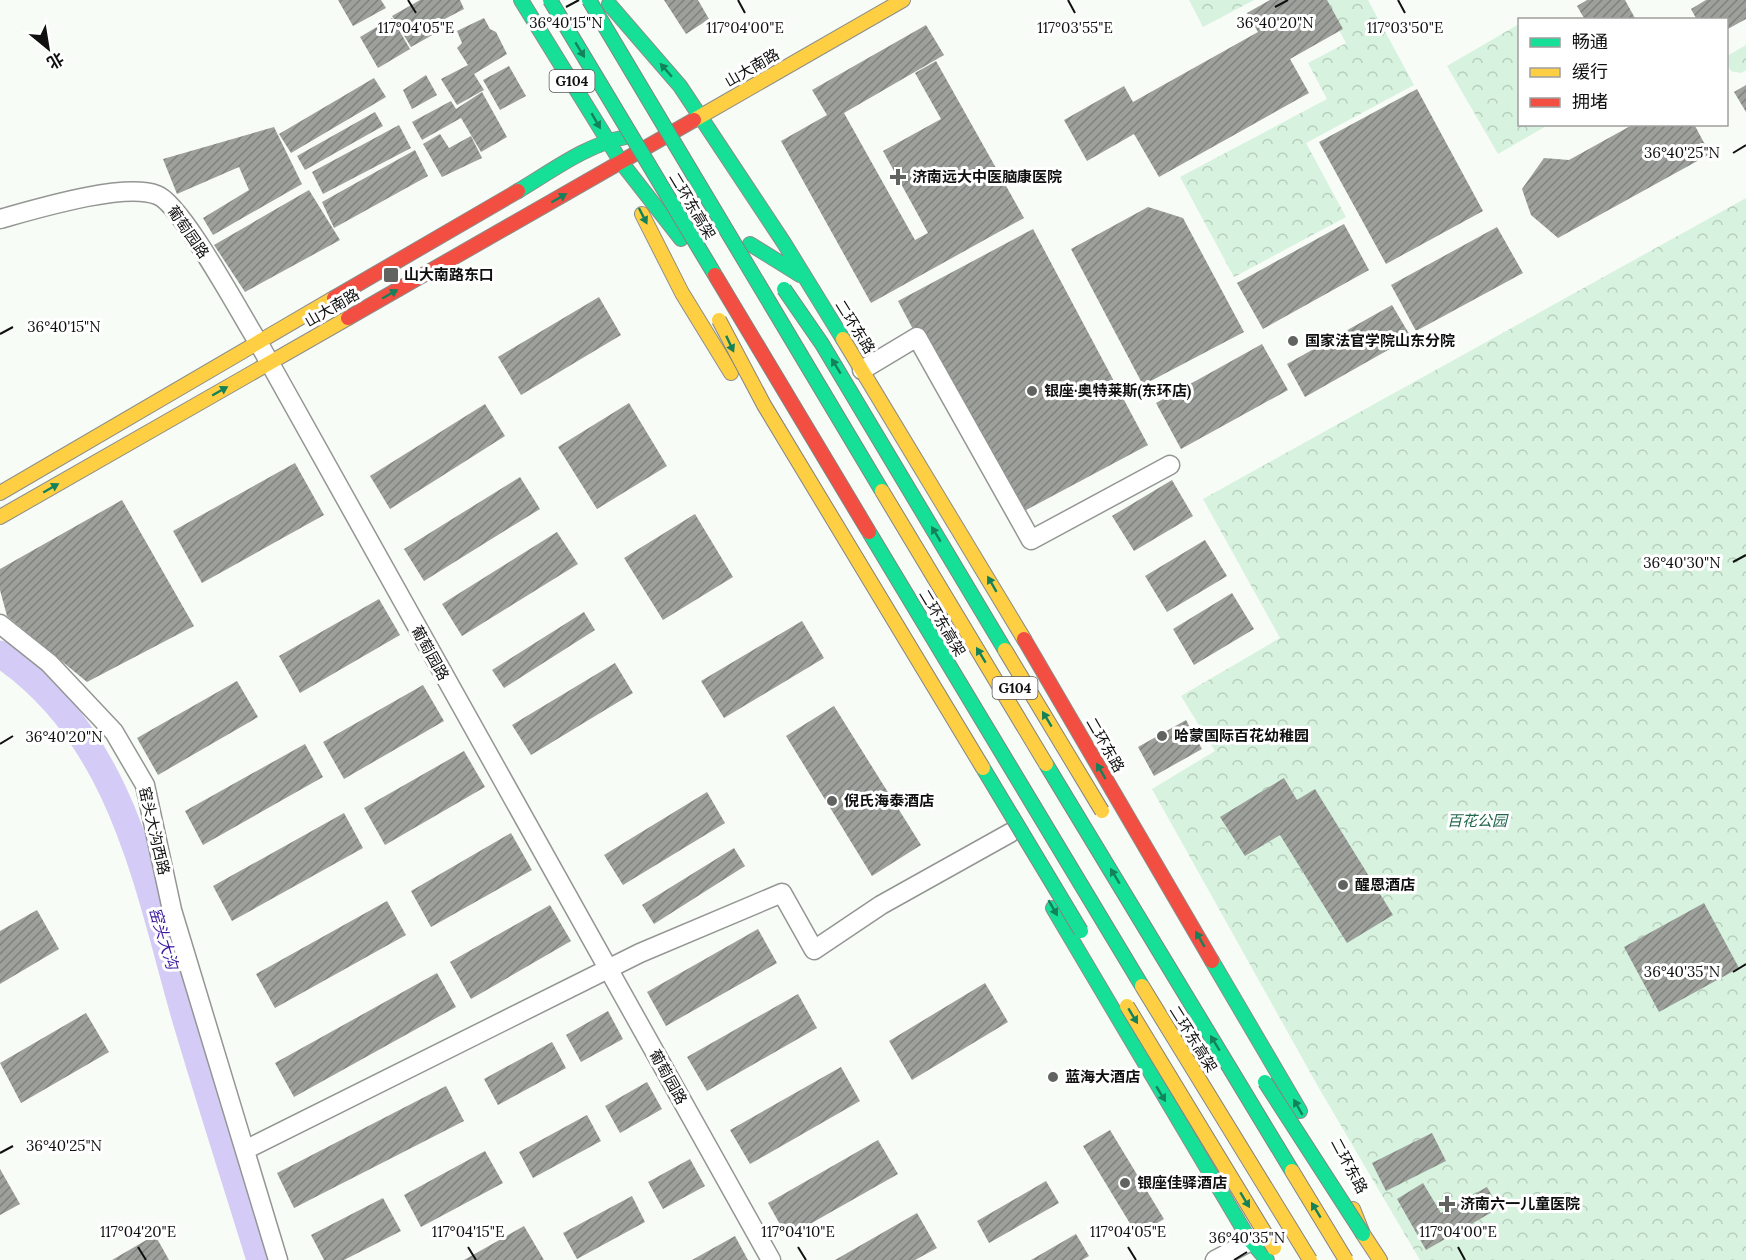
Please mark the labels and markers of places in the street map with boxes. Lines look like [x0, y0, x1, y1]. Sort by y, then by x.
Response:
place label: 济南远大中医脑康医院 [912, 167, 1062, 186]
marker: 济南远大中医脑康医院 [889, 168, 907, 186]
place label: 山大南路东口 [404, 265, 494, 284]
marker: 山大南路东口 [382, 266, 400, 284]
place label: 国家法官学院山东分院 [1305, 331, 1455, 350]
marker: 国家法官学院山东分院 [1286, 334, 1300, 348]
place label: 银座·奥特莱斯(东环店) [1044, 381, 1192, 401]
marker: 银座·奥特莱斯(东环店) [1025, 384, 1039, 398]
place label: 哈蒙国际百花幼稚园 [1174, 726, 1309, 745]
marker: 哈蒙国际百花幼稚园 [1155, 729, 1169, 743]
place label: 倪氏海泰酒店 [844, 791, 934, 810]
marker: 倪氏海泰酒店 [825, 794, 839, 808]
place label: 醒恩酒店 [1355, 875, 1415, 894]
marker: 醒恩酒店 [1336, 878, 1350, 892]
place label: 蓝海大酒店 [1065, 1067, 1140, 1086]
marker: 蓝海大酒店 [1046, 1070, 1060, 1084]
place label: 银座佳驿酒店 [1137, 1173, 1227, 1192]
marker: 银座佳驿酒店 [1118, 1176, 1132, 1190]
place label: 济南六一儿童医院 [1460, 1194, 1580, 1213]
marker: 济南六一儿童医院 [1438, 1195, 1456, 1213]

